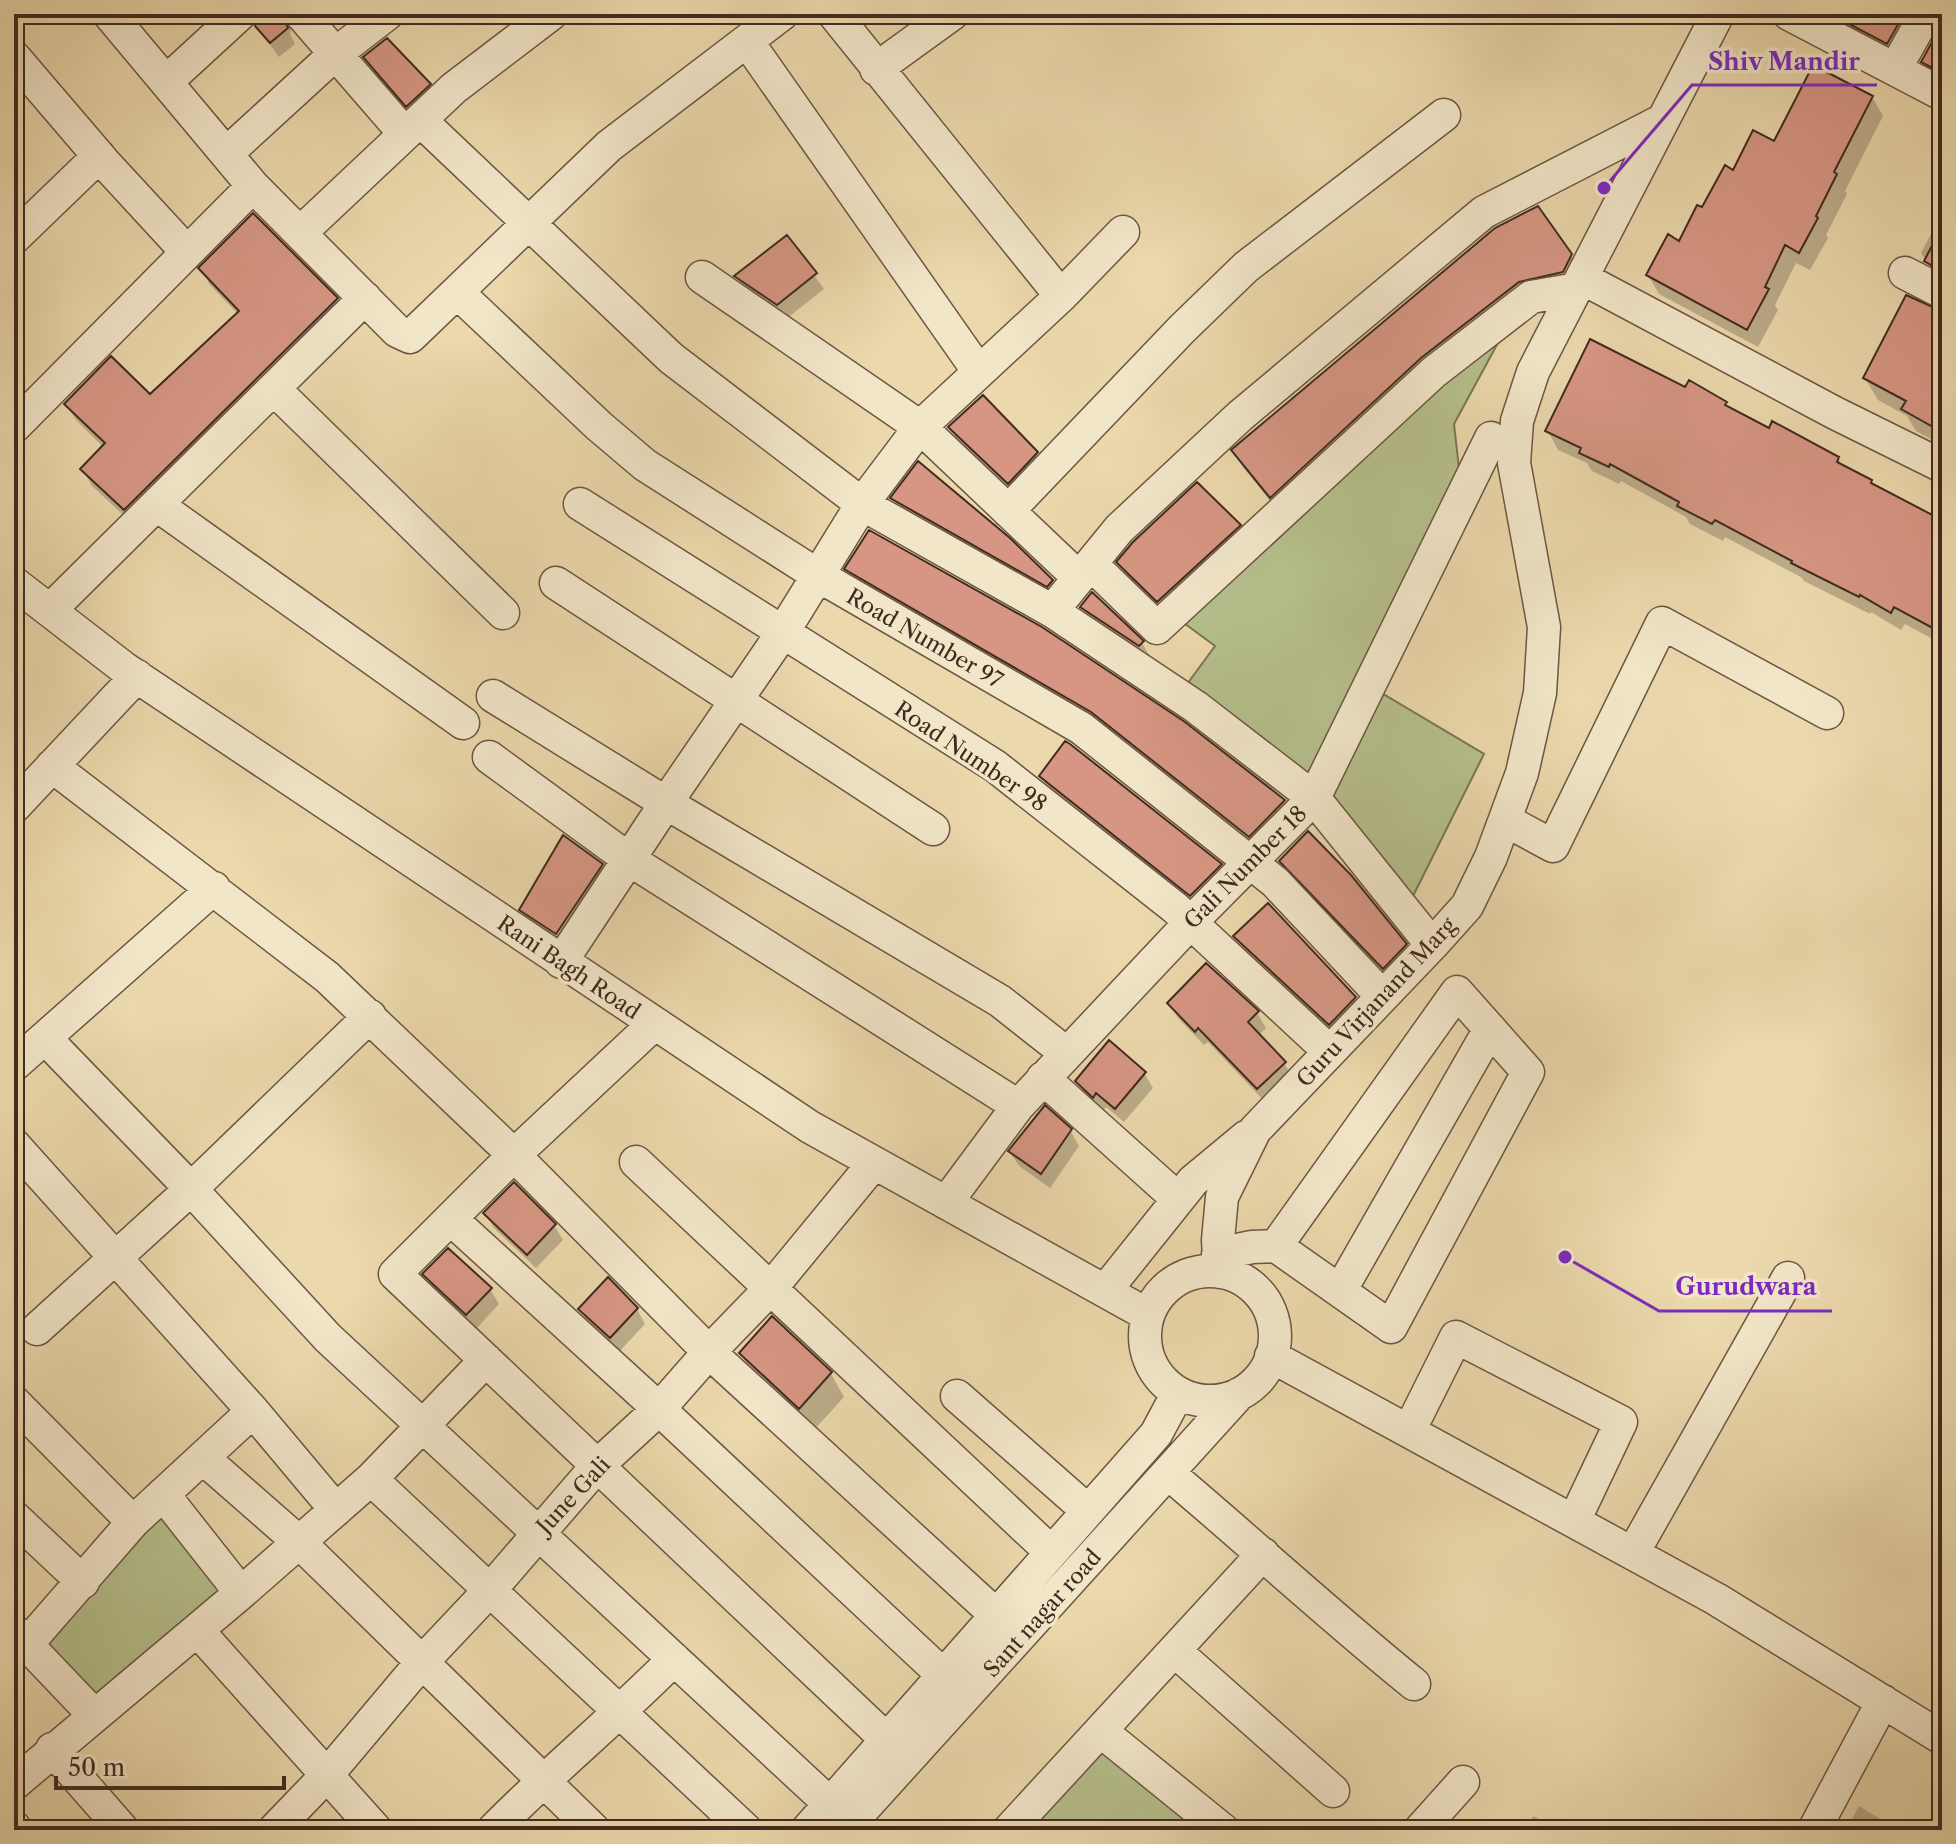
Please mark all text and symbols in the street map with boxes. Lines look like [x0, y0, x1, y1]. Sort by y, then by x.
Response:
callout: Shiv Mandir [1692, 37, 1877, 85]
text: Shiv Mandir [1708, 47, 1860, 76]
street label: Road Number 97 [842, 583, 1008, 694]
street label: Road Number 98 [889, 695, 1052, 817]
street label: Gali Number 18 [1178, 800, 1312, 934]
street label: Rani Bagh Road [492, 910, 645, 1025]
street label: Guru Virjanand Marg [1291, 912, 1462, 1093]
callout: Gurudwara [1659, 1263, 1832, 1311]
text: Gurudwara [1675, 1272, 1818, 1301]
street label: June Gali [529, 1451, 616, 1542]
street label: Sant nagar road [978, 1544, 1107, 1683]
scale bar [56, 1740, 284, 1790]
text: 50 m [68, 1753, 125, 1782]

